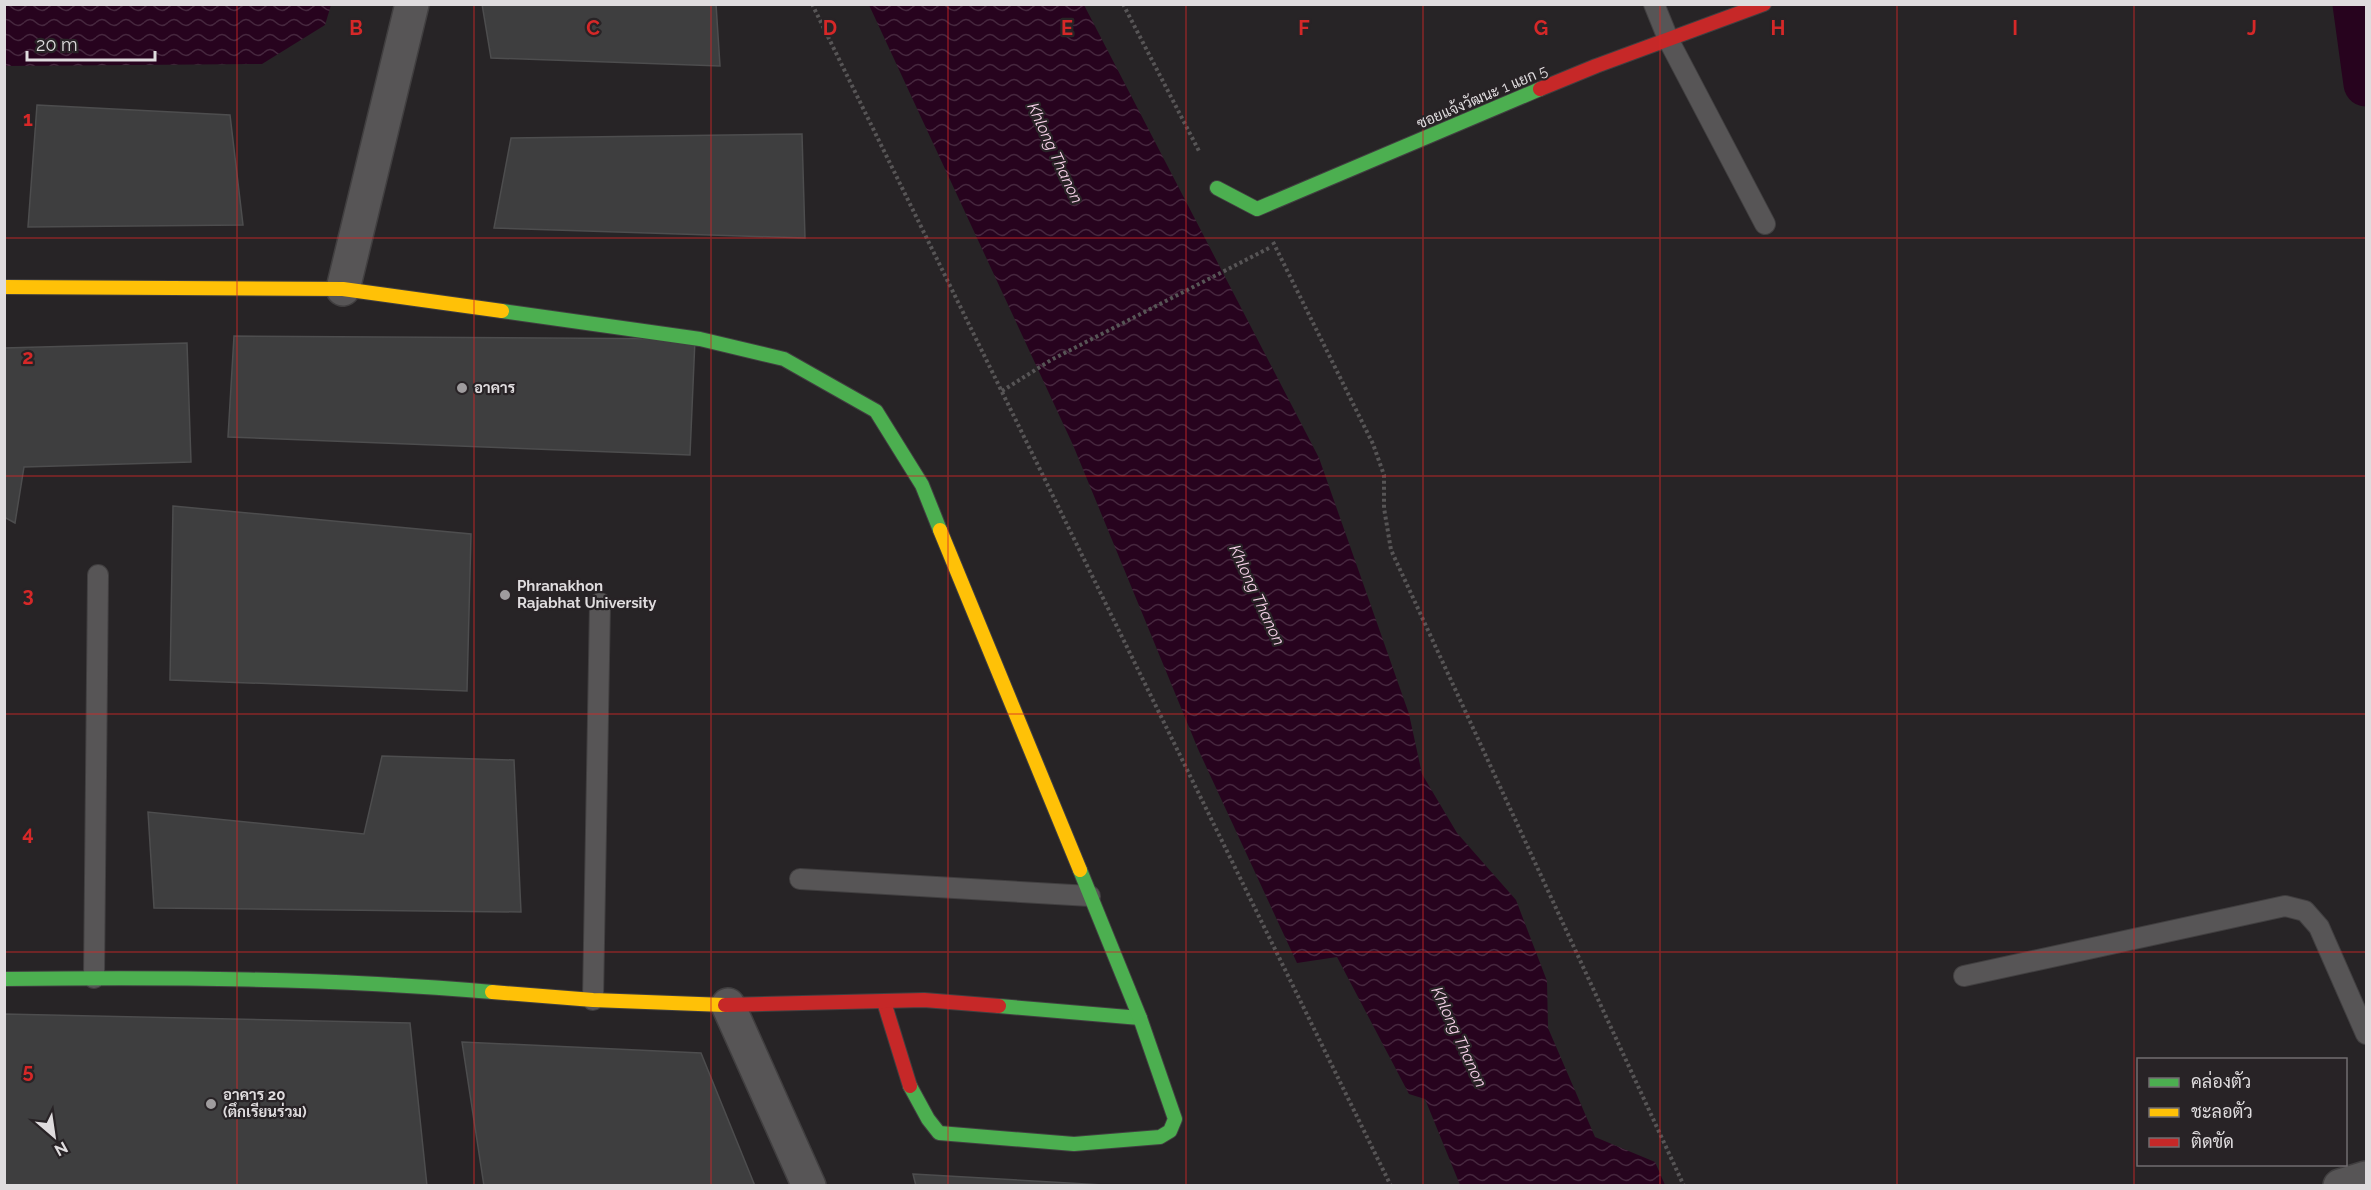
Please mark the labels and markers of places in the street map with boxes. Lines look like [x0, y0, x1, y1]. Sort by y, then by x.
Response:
place label: อาคาร [474, 379, 516, 397]
marker: อาคาร [455, 381, 469, 395]
place label: Phranakhon Rajabhat University [517, 577, 657, 612]
marker: Phranakhon Rajabhat University [498, 588, 512, 602]
place label: อาคาร 20 (ตึกเรียนร่วม) [223, 1086, 307, 1121]
marker: อาคาร 20 (ตึกเรียนร่วม) [204, 1097, 218, 1111]

